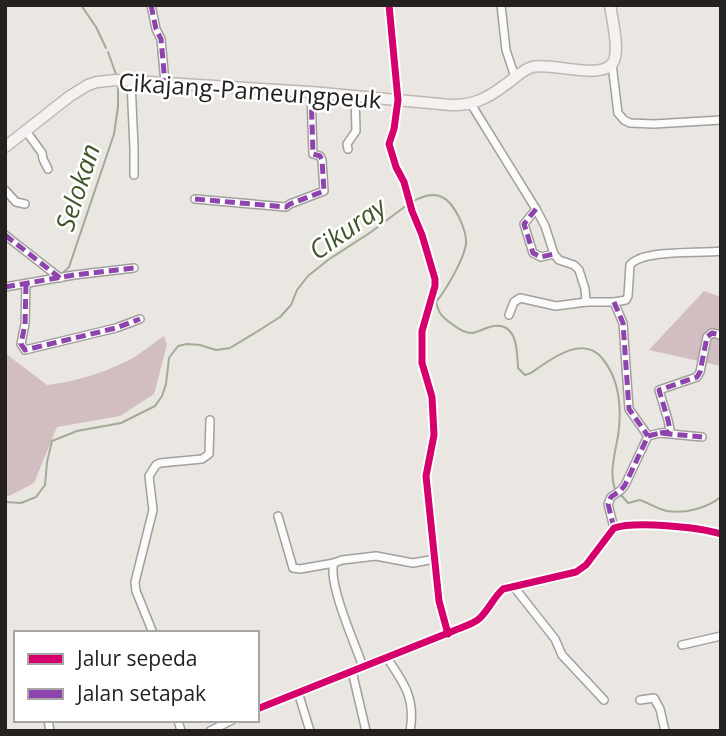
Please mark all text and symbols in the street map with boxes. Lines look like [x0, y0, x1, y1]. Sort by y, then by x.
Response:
street label: Cikajang-Pameungpeuk [117, 64, 383, 116]
water label: Selokan [46, 139, 108, 235]
water label: Cikuray [301, 187, 394, 268]
legend [14, 631, 259, 722]
text: Jalur sepeda [75, 644, 197, 672]
text: Jalan setapak [75, 679, 206, 707]

